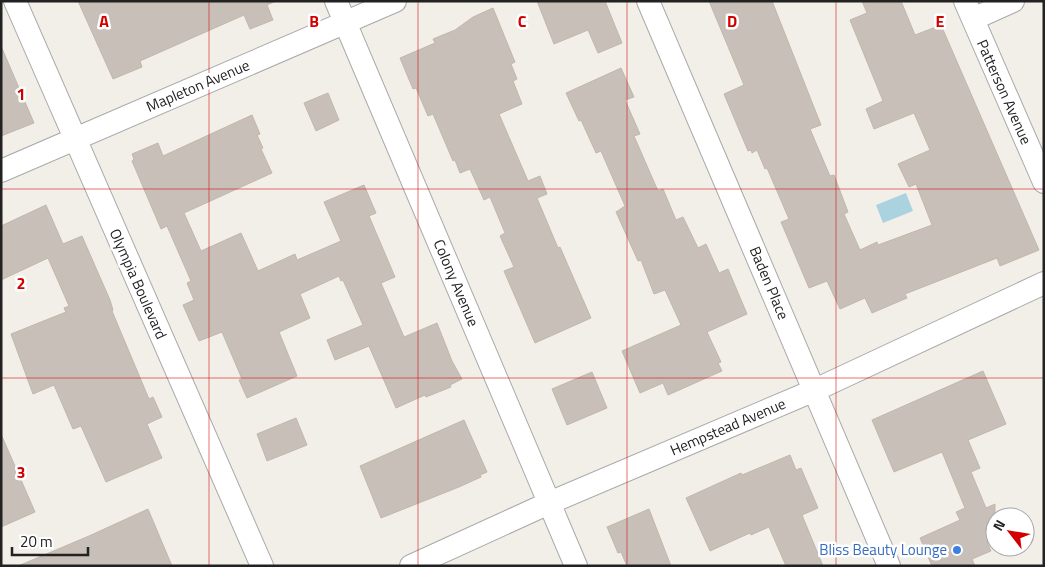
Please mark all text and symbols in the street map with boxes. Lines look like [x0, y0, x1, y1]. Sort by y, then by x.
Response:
text: A [99, 9, 109, 33]
text: B [309, 9, 319, 33]
text: C [518, 9, 527, 33]
text: D [727, 9, 737, 33]
text: E [936, 9, 945, 33]
street label: Patterson Avenue [971, 36, 1038, 148]
street label: Mapleton Avenue [142, 53, 253, 118]
text: 1 [17, 82, 25, 106]
street label: Olympia Boulevard [104, 225, 173, 343]
street label: Colony Avenue [428, 236, 485, 330]
street label: Baden Place [744, 243, 795, 323]
text: 2 [17, 271, 25, 295]
street label: Hempstead Avenue [666, 392, 789, 461]
text: 3 [17, 460, 25, 484]
north arrow [985, 507, 1035, 557]
text: N [987, 515, 1010, 535]
scale bar [12, 524, 89, 556]
text: 20 m [20, 530, 53, 553]
place label: Bliss Beauty Lounge [819, 538, 947, 561]
marker: Bliss Beauty Lounge [951, 544, 963, 556]

